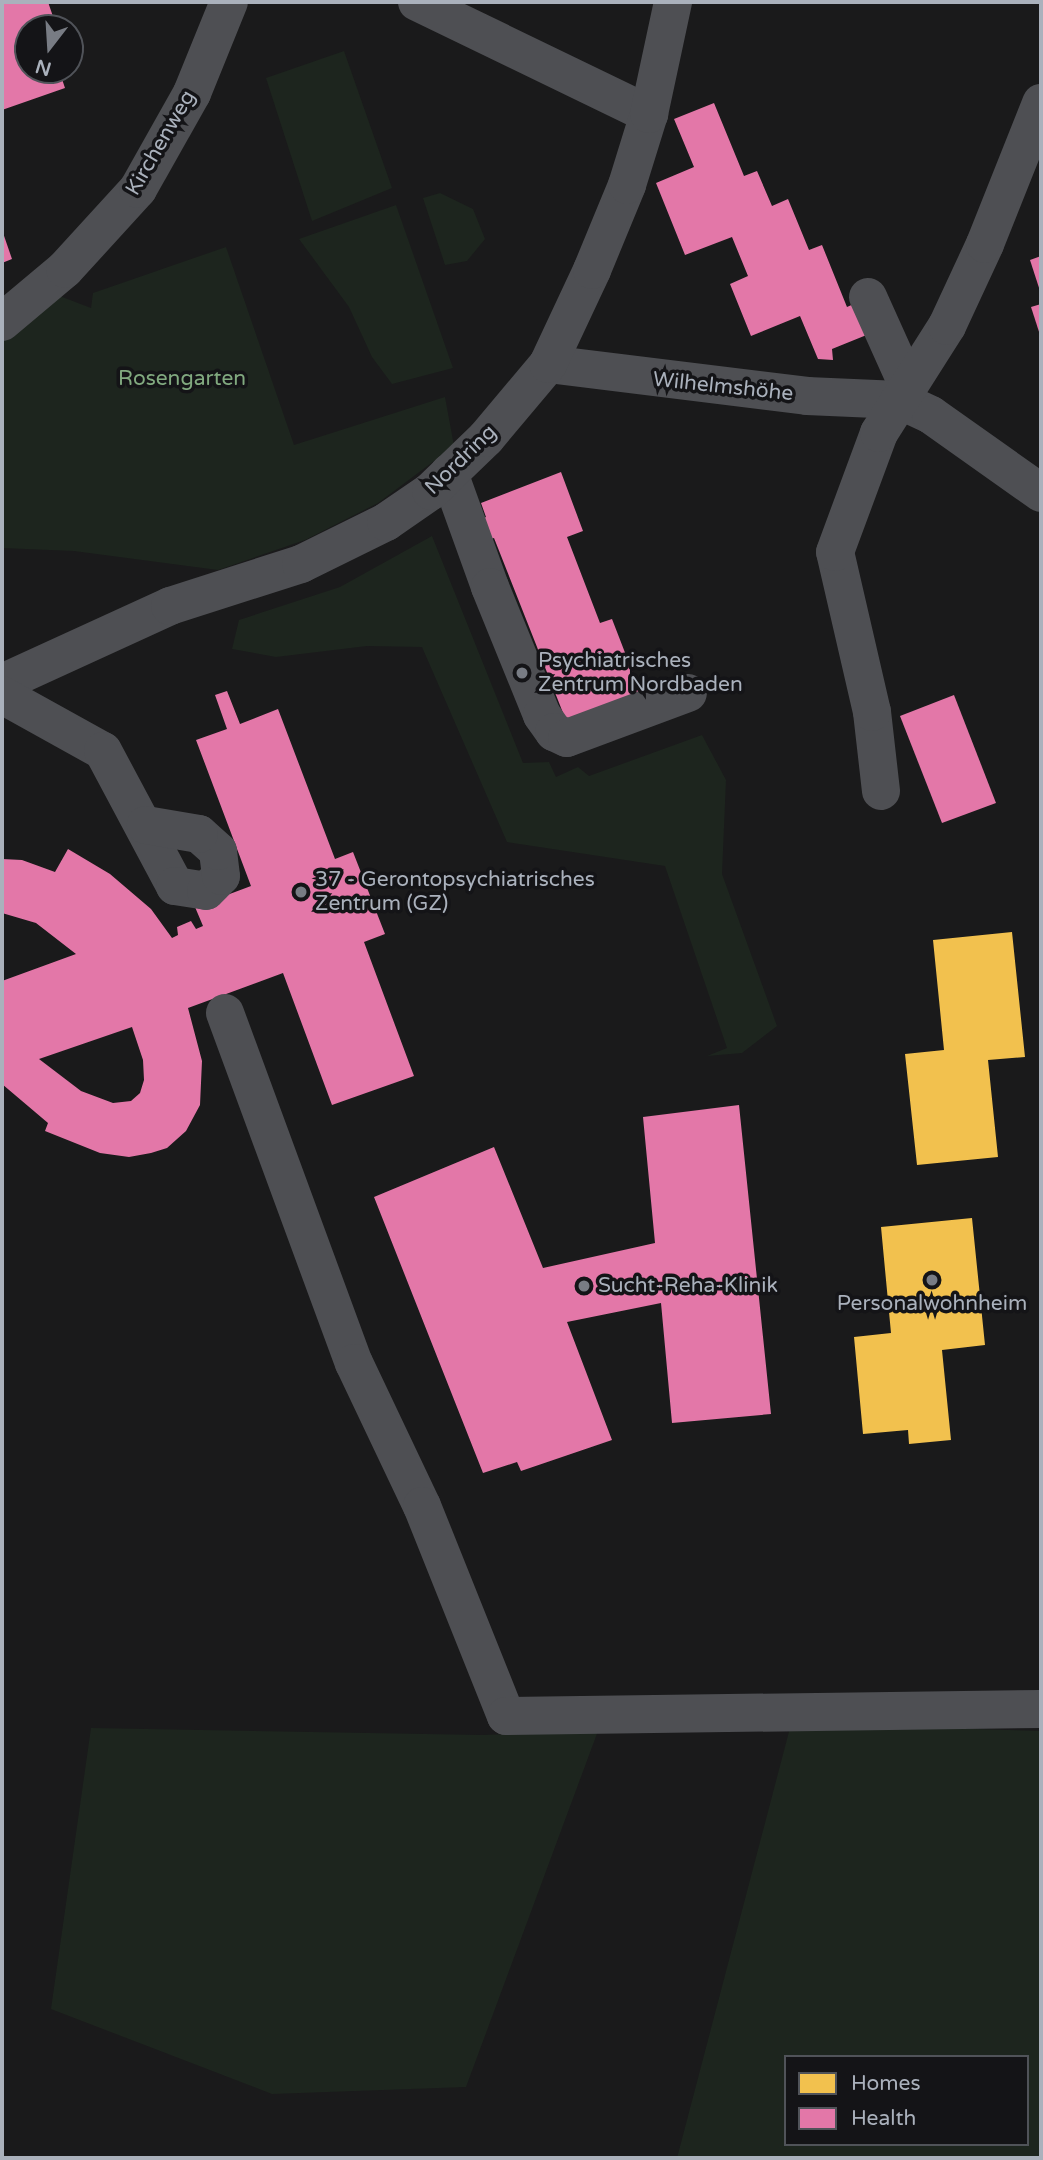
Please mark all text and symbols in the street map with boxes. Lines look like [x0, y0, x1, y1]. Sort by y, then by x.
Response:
north arrow [14, 14, 84, 84]
text: N [33, 54, 54, 80]
street label: Kirchenweg [121, 86, 201, 200]
park label: Rosengarten [118, 366, 246, 392]
street label: Wilhelmshöhe [652, 367, 794, 407]
street label: Nordring [420, 420, 502, 500]
place label: Psychiatrisches Zentrum Nordbaden [538, 648, 743, 698]
marker: Psychiatrisches Zentrum Nordbaden [512, 663, 532, 683]
place label: 37 - Gerontopsychiatrisches Zentrum (GZ) [315, 867, 595, 917]
marker: 37 - Gerontopsychiatrisches Zentrum (GZ) [293, 884, 309, 900]
marker: Personalwohnheim [924, 1272, 940, 1288]
place label: Sucht-Reha-Klinik [598, 1273, 778, 1299]
marker: Sucht-Reha-Klinik [576, 1278, 592, 1294]
place label: Personalwohnheim [837, 1291, 1027, 1317]
legend [784, 2055, 1029, 2146]
text: Homes [851, 2071, 921, 2096]
text: Health [851, 2106, 916, 2131]

